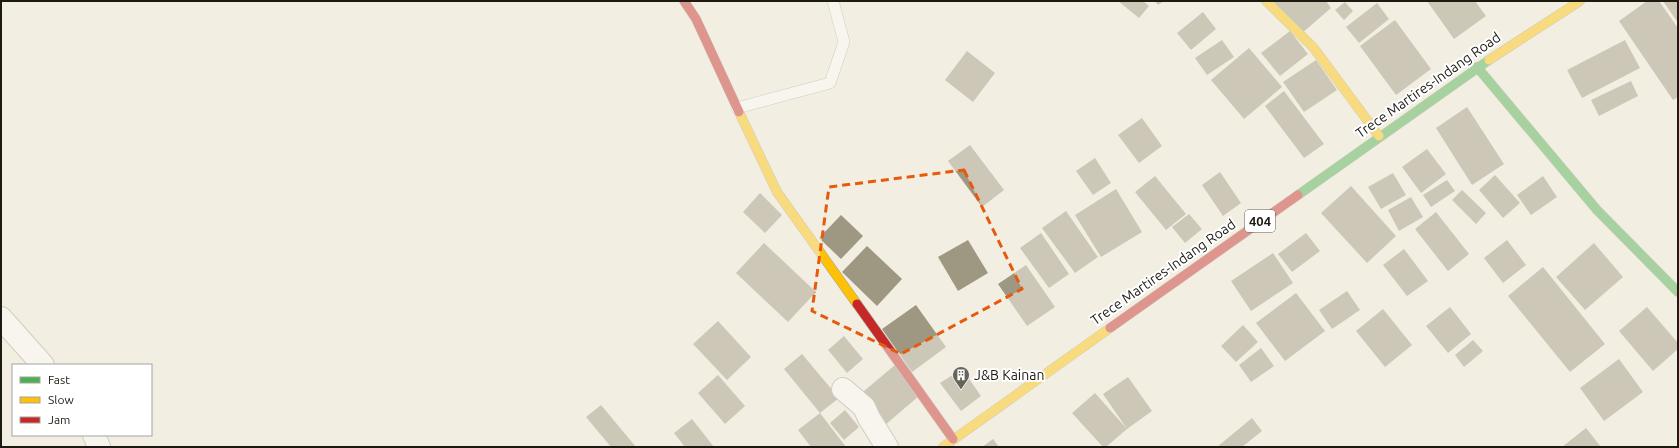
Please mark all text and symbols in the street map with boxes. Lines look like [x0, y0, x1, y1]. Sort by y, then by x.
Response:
street label: Trece Martires-Indang Road [1353, 29, 1503, 141]
road number: 404 [1245, 210, 1275, 232]
street label: Trece Martires-Indang Road [1088, 216, 1238, 328]
legend [12, 364, 152, 436]
building icon: J&B Kainan [951, 365, 971, 390]
place label: J&B Kainan [974, 367, 1044, 383]
text: Fast [48, 373, 70, 386]
text: Slow [48, 393, 74, 406]
text: Jam [48, 413, 70, 426]

